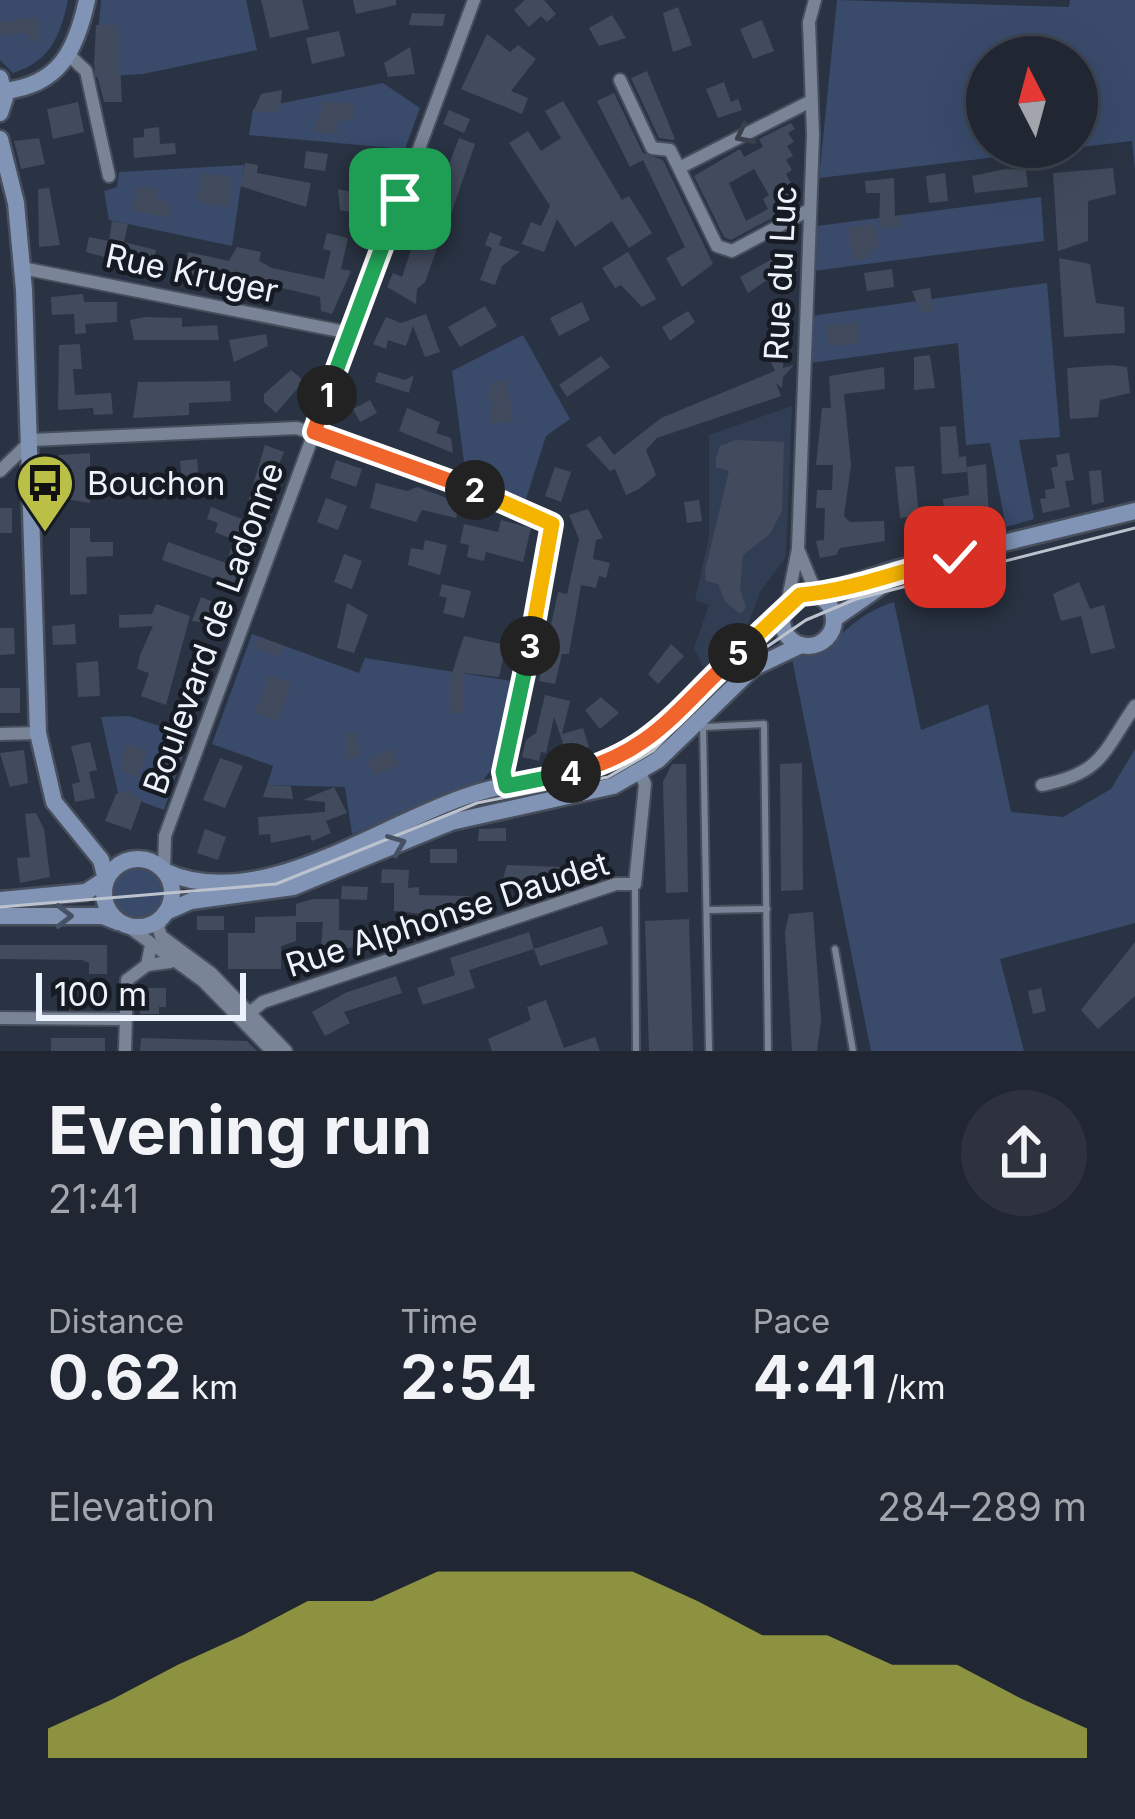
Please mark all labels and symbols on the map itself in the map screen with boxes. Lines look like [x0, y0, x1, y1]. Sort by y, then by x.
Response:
north arrow [966, 36, 1098, 168]
one-way arrow [735, 120, 756, 144]
pin [349, 148, 451, 250]
street label: Rue du Luc [755, 184, 805, 362]
street label: Rue Kruger [102, 235, 282, 311]
pin: 1 [297, 365, 357, 425]
bus stop icon: Bouchon [14, 452, 76, 534]
street label: Boulevard de Ladonne [134, 457, 292, 799]
pin: 2 [445, 460, 505, 520]
place label: Bouchon [87, 463, 226, 503]
pin [904, 506, 1006, 608]
pin: 3 [500, 616, 560, 676]
pin: 5 [708, 623, 768, 683]
pin: 4 [541, 743, 601, 803]
one-way arrow [385, 834, 406, 858]
street label: Rue Alphonse Daudet [281, 843, 614, 985]
one-way arrow [56, 903, 74, 929]
scale bar [36, 967, 246, 1020]

